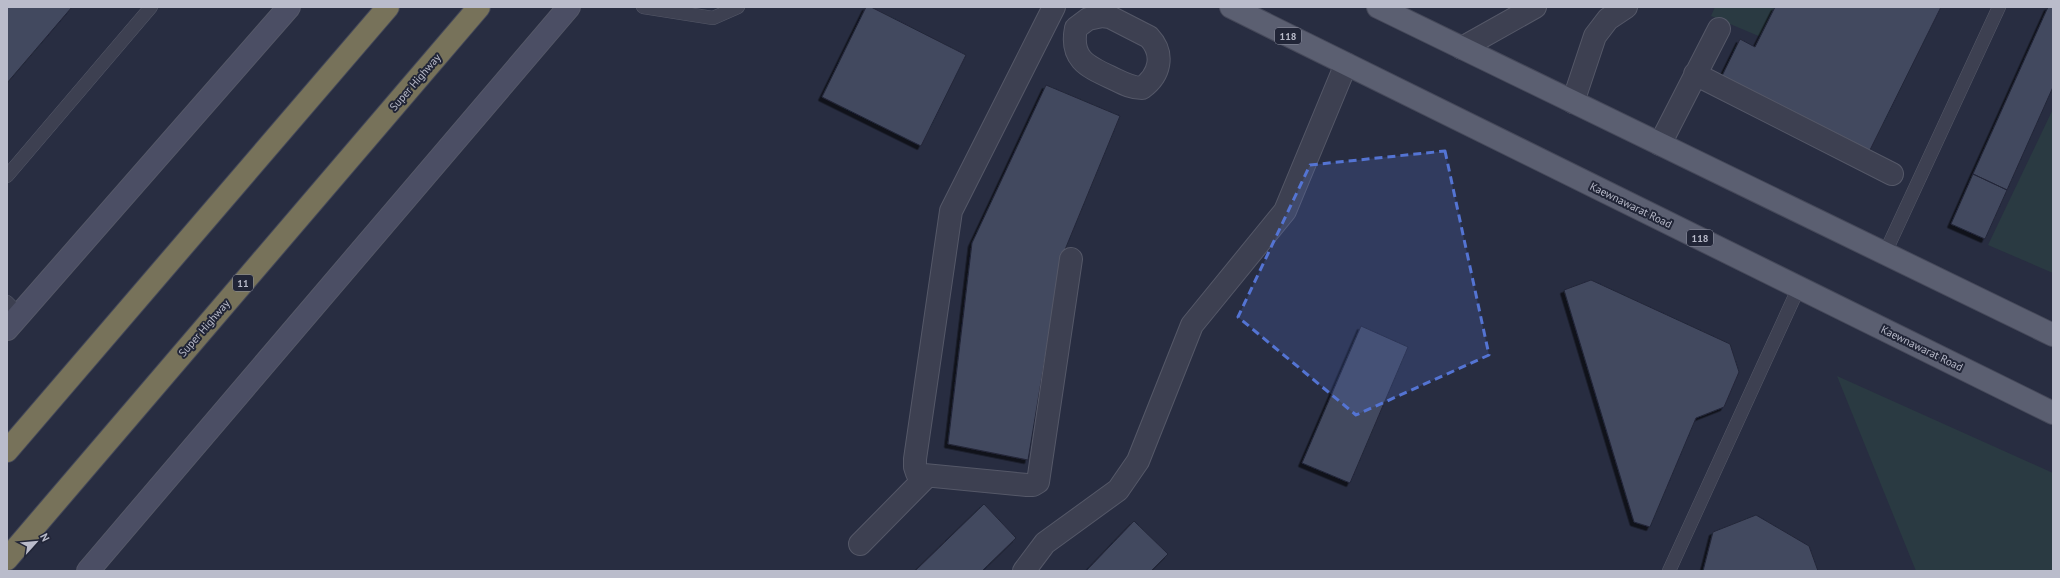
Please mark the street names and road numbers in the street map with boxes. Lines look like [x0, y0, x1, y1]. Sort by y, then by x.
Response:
road number: 118 [1275, 28, 1301, 44]
street label: Super Highway [386, 50, 444, 113]
street label: Kaewnawarat Road [1588, 179, 1674, 231]
road number: 118 [1687, 230, 1713, 246]
road number: 11 [233, 275, 253, 291]
street label: Super Highway [175, 296, 233, 359]
street label: Kaewnawarat Road [1879, 322, 1965, 374]

